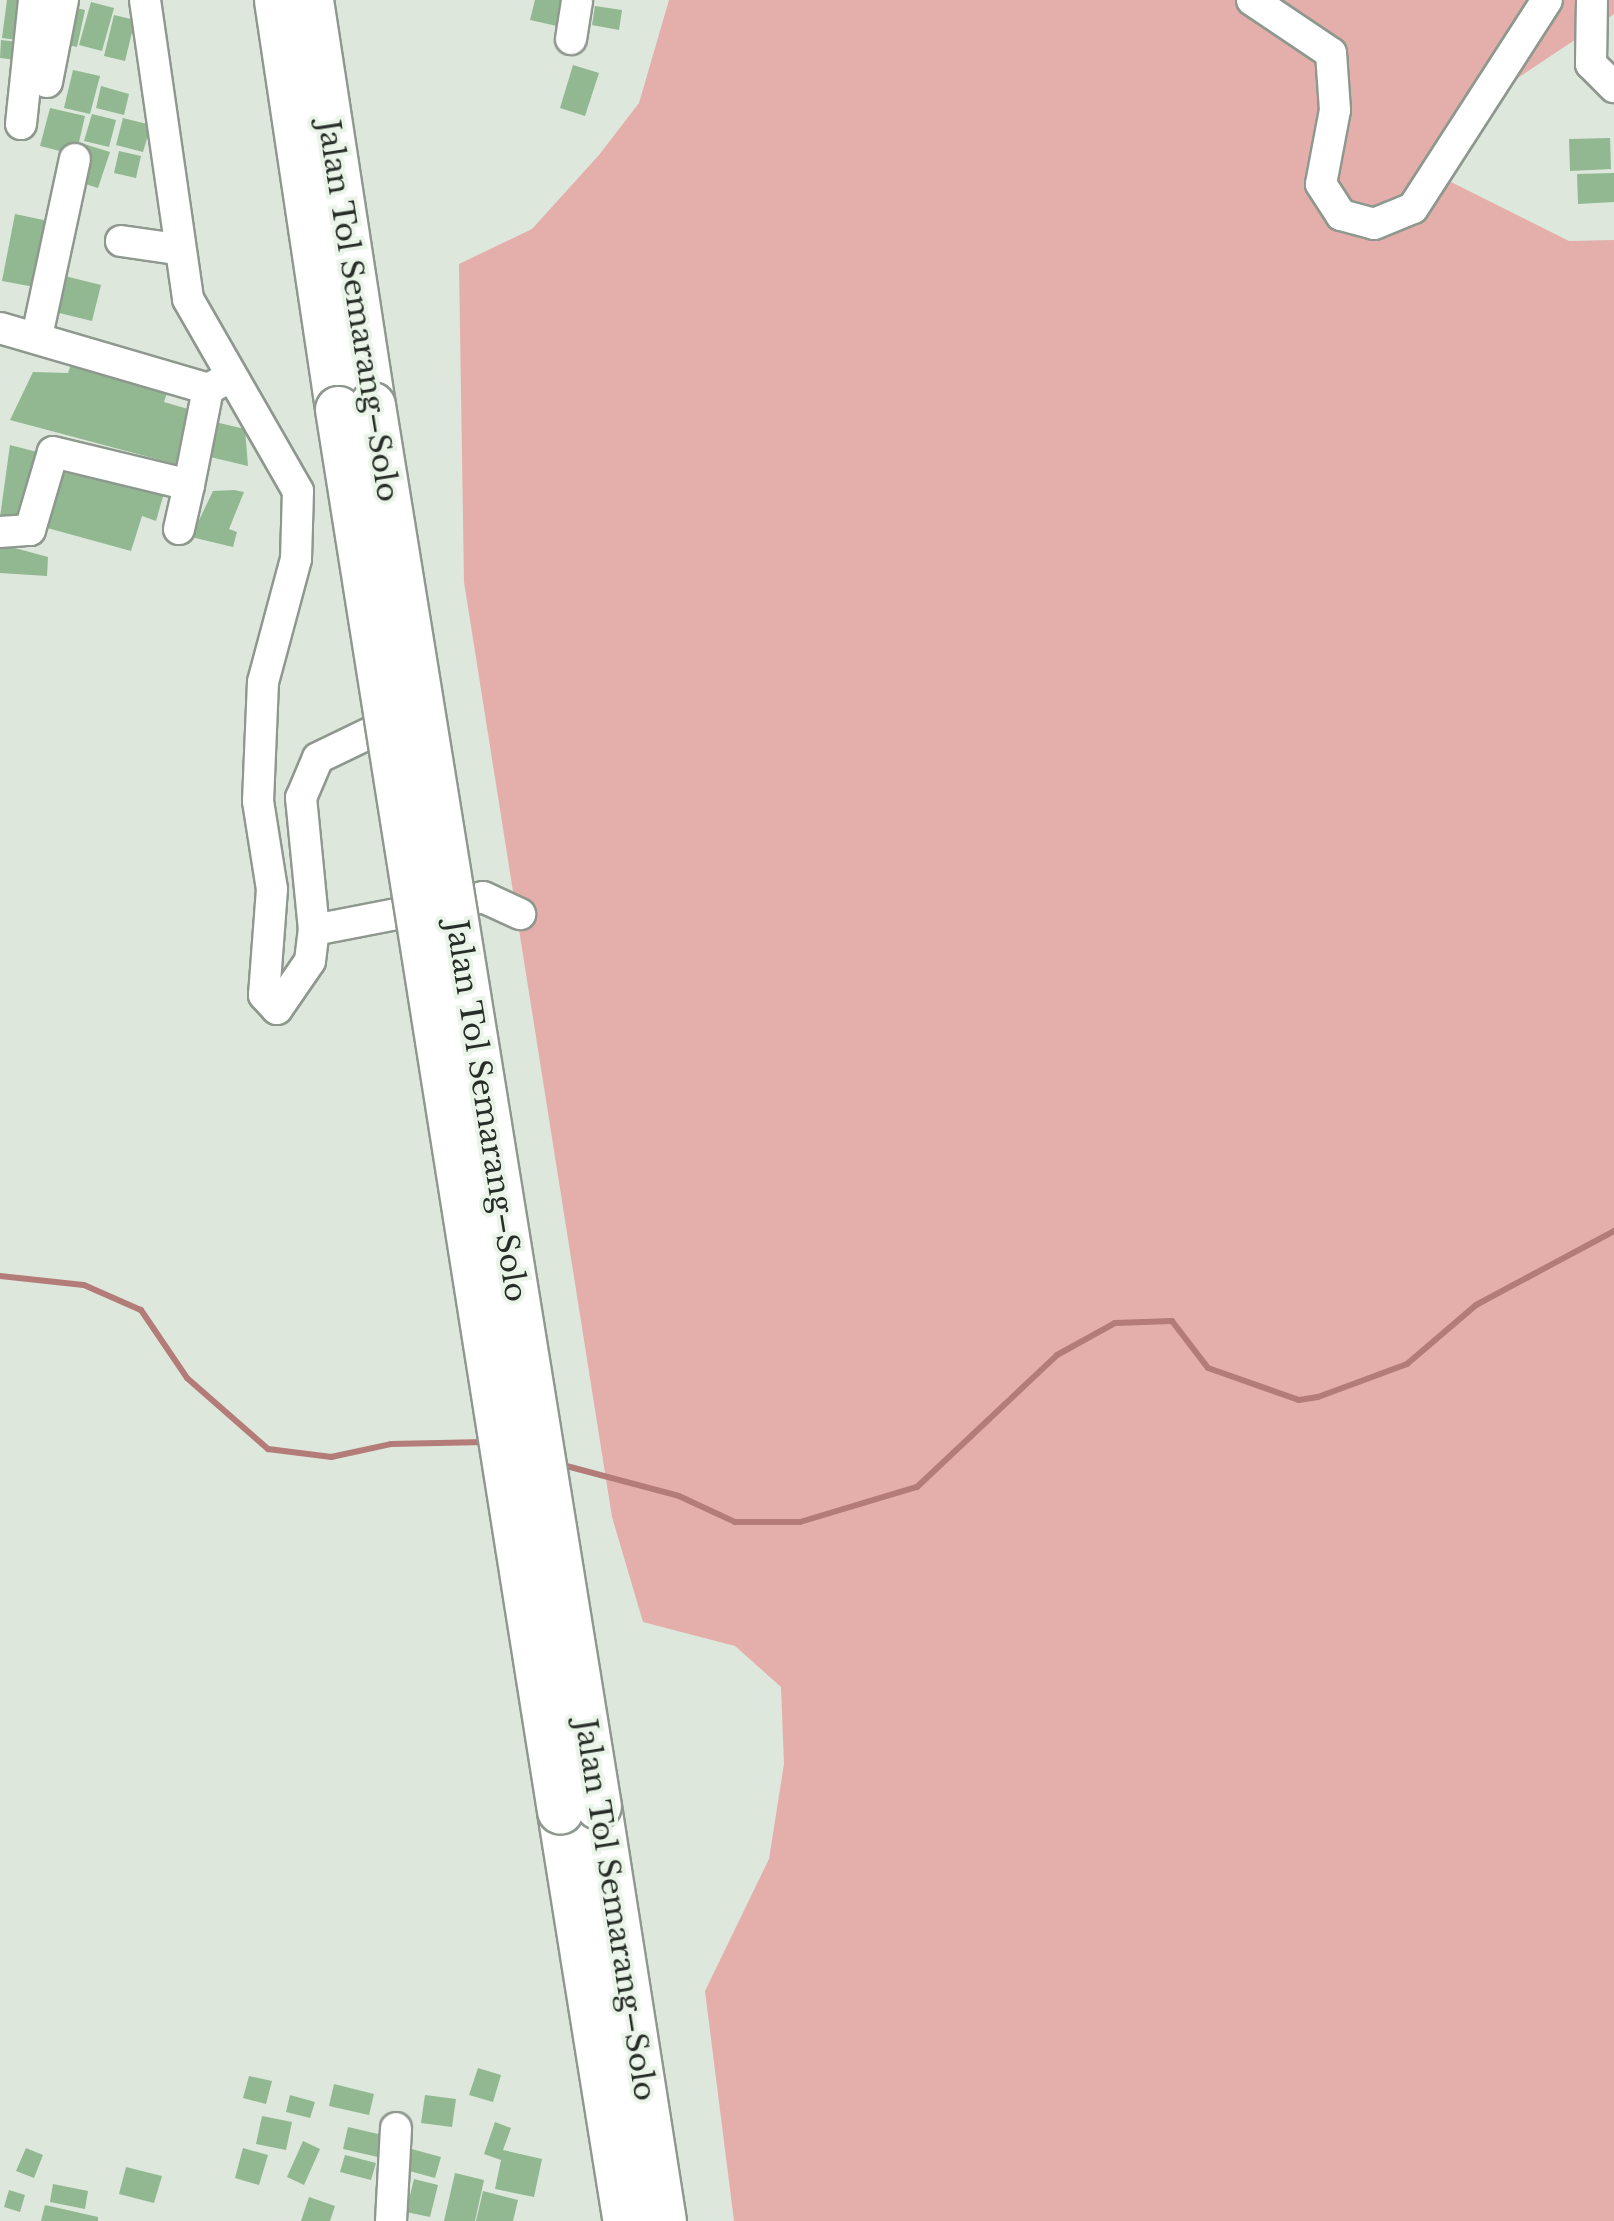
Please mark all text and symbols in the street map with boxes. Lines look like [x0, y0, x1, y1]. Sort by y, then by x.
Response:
street label: Jalan Tol Semarang–Solo [310, 117, 406, 505]
street label: Jalan Tol Semarang–Solo [438, 917, 534, 1305]
street label: Jalan Tol Semarang–Solo [567, 1716, 663, 2104]

